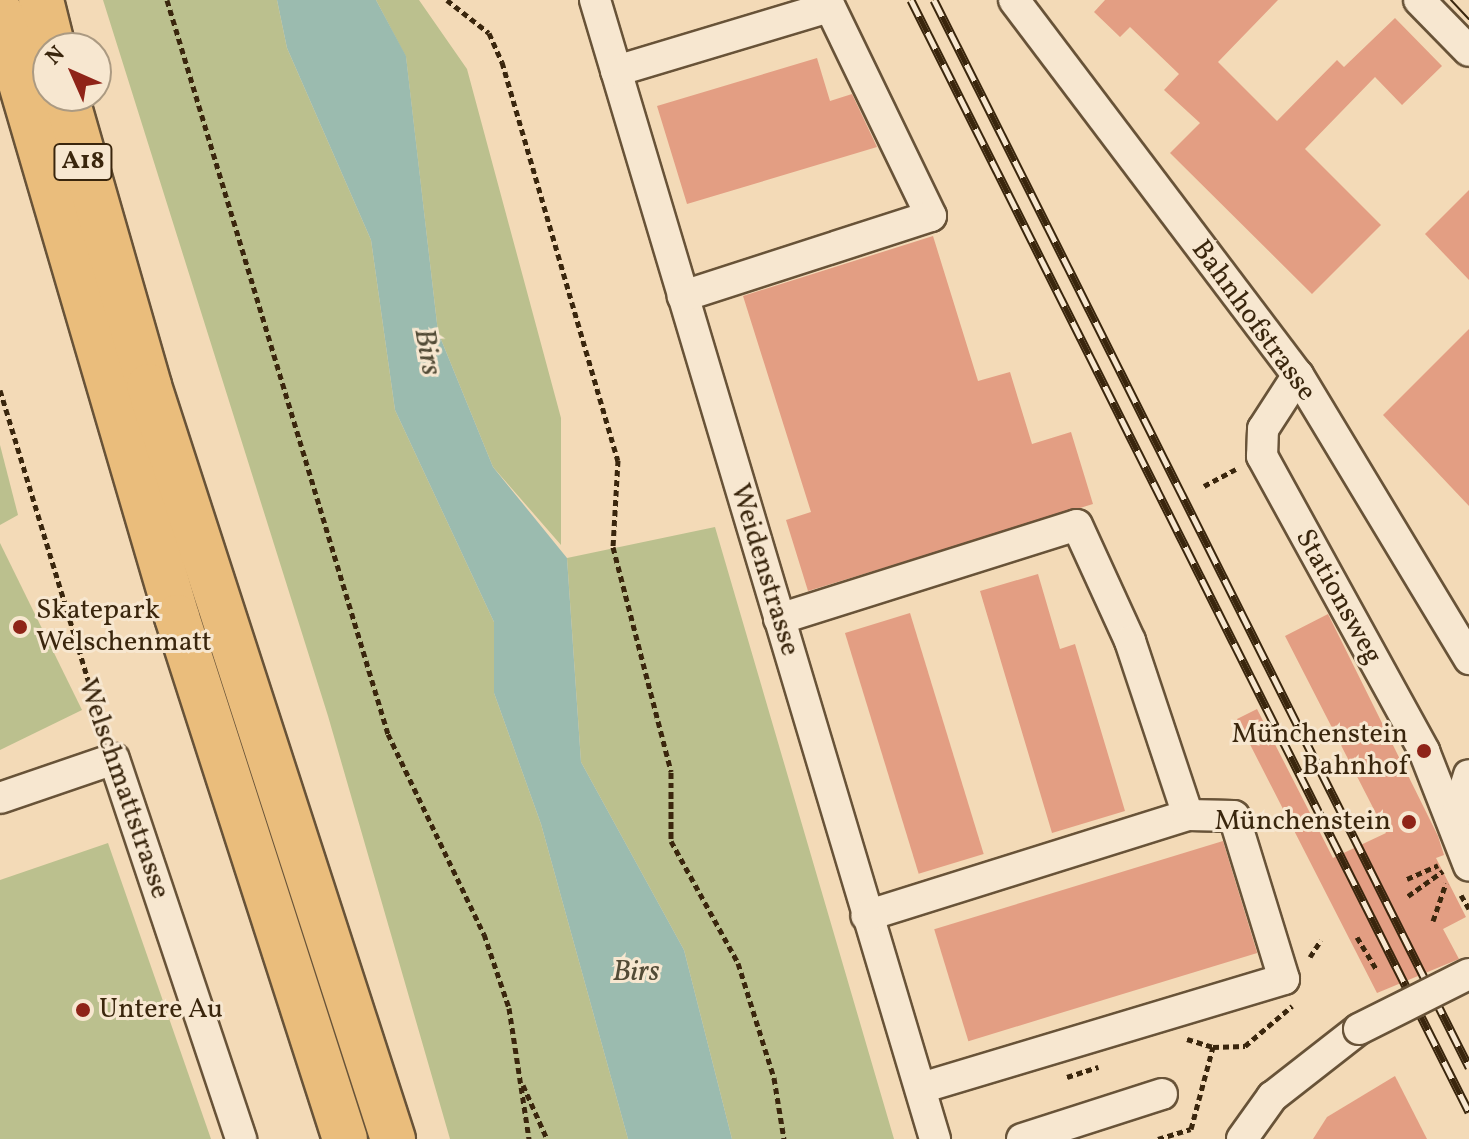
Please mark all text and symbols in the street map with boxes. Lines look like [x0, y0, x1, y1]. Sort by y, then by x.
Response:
north arrow [32, 32, 112, 112]
text: N [39, 39, 73, 73]
road number: A18 [53, 140, 113, 184]
street label: Bahnhofstrasse [1183, 234, 1323, 408]
water label: Birs [405, 326, 449, 378]
street label: Weidenstrasse [722, 480, 806, 660]
street label: Stationsweg [1287, 524, 1389, 670]
place label: Skatepark Welschenmatt [36, 594, 212, 660]
marker: Skatepark Welschenmatt [11, 618, 29, 636]
street label: Welschmattstrasse [70, 675, 176, 903]
place label: Münchenstein Bahnhof [1232, 718, 1408, 784]
marker: Münchenstein Bahnhof [1415, 742, 1433, 760]
place label: Münchenstein [1215, 805, 1391, 839]
marker: Münchenstein [1398, 811, 1420, 833]
water label: Birs [612, 954, 660, 990]
place label: Untere Au [99, 993, 223, 1027]
marker: Untere Au [74, 1001, 92, 1019]

